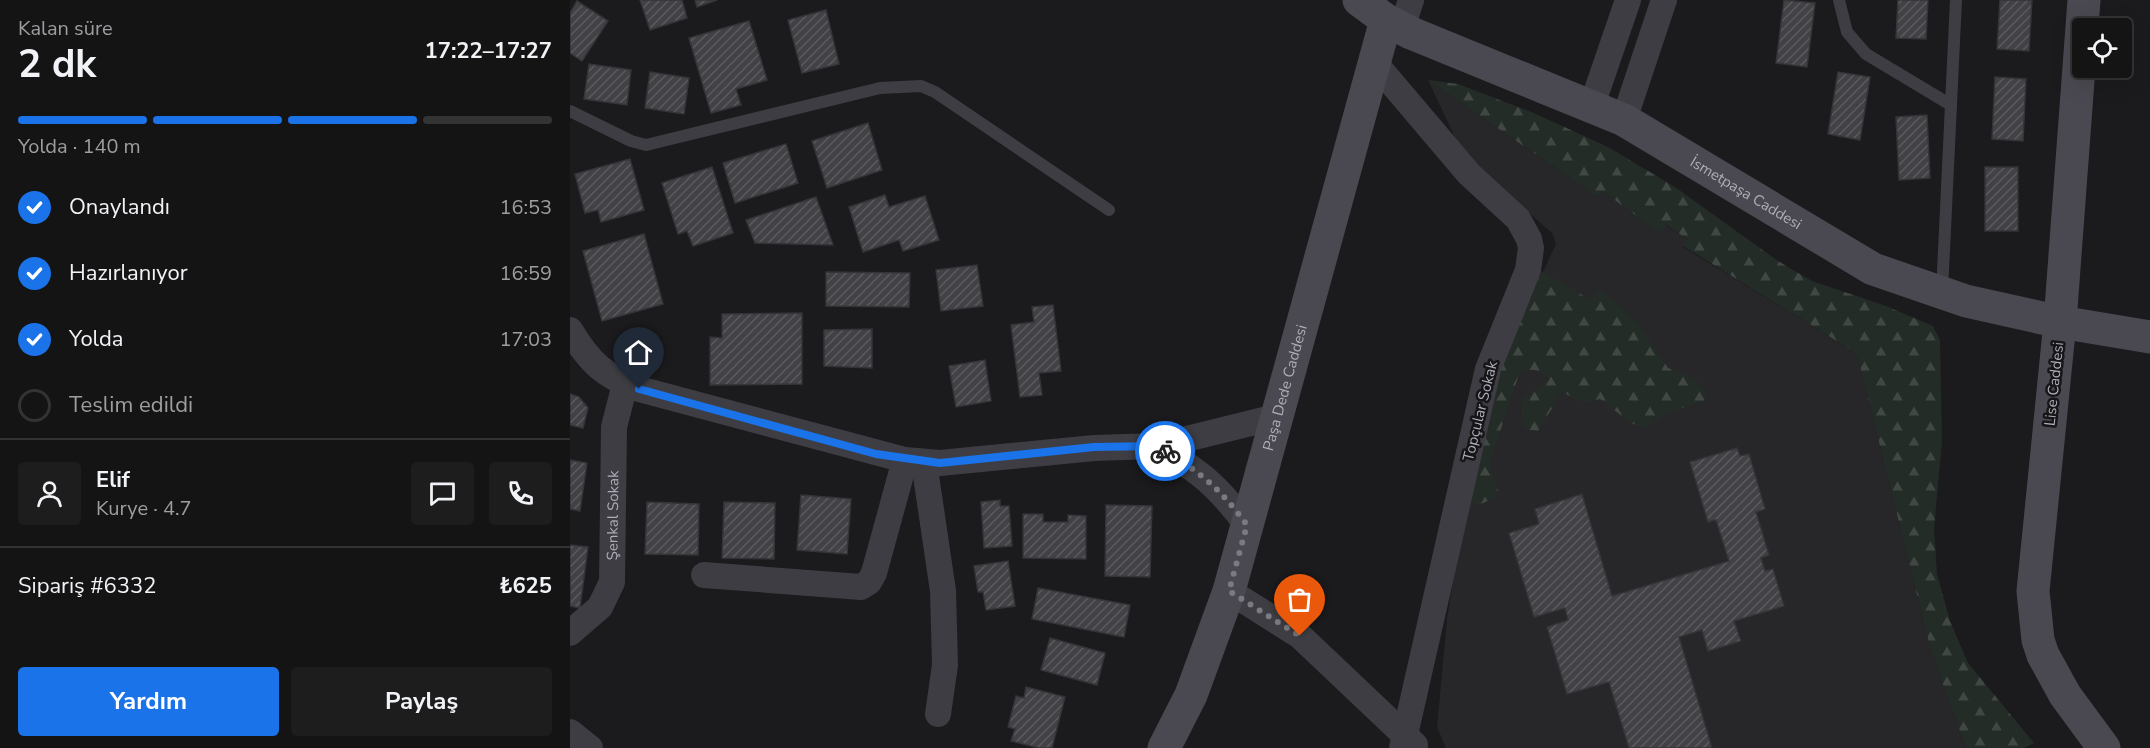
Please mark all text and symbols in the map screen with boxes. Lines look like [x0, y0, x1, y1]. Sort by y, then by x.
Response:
text: Kalan süre [18, 15, 113, 42]
map controls [2072, 18, 2132, 78]
button: locate [2072, 18, 2132, 78]
text: 17:22–17:27 [424, 36, 552, 66]
text: 2 dk [18, 38, 96, 91]
text: Yolda · 140 m [18, 133, 141, 160]
street label: İsmetpaşa Caddesi [1686, 152, 1806, 234]
icon: check [18, 191, 51, 224]
text: Onaylandı [69, 192, 170, 222]
text: 16:53 [499, 194, 552, 221]
icon: check [18, 257, 51, 290]
text: Hazırlanıyor [69, 258, 188, 288]
text: 16:59 [499, 260, 552, 287]
street label: Paşa Dede Caddesi [1258, 322, 1312, 453]
icon: check [18, 323, 51, 356]
text: Yolda [69, 324, 124, 354]
text: 17:03 [499, 326, 552, 353]
pin [613, 327, 664, 389]
icon: home [622, 336, 655, 369]
street label: Lise Caddesi [2040, 341, 2068, 427]
street label: Topçular Sokak [1458, 358, 1502, 463]
text: Teslim edildi [69, 390, 193, 420]
courier [1135, 421, 1195, 481]
icon: bike [1149, 435, 1182, 468]
button: person [18, 462, 81, 525]
button: chat [411, 462, 474, 525]
button: phone [489, 462, 552, 525]
text: Elif [96, 465, 130, 495]
street label: Şenkal Sokak [602, 470, 623, 561]
text: Kurye · 4.7 [96, 495, 191, 522]
text: Sipariş #6332 [18, 571, 156, 601]
text: ₺625 [499, 571, 552, 601]
pin [1274, 574, 1325, 636]
icon: bag [1283, 583, 1316, 616]
button: Yardım [18, 667, 279, 736]
button: Paylaş [291, 667, 552, 736]

